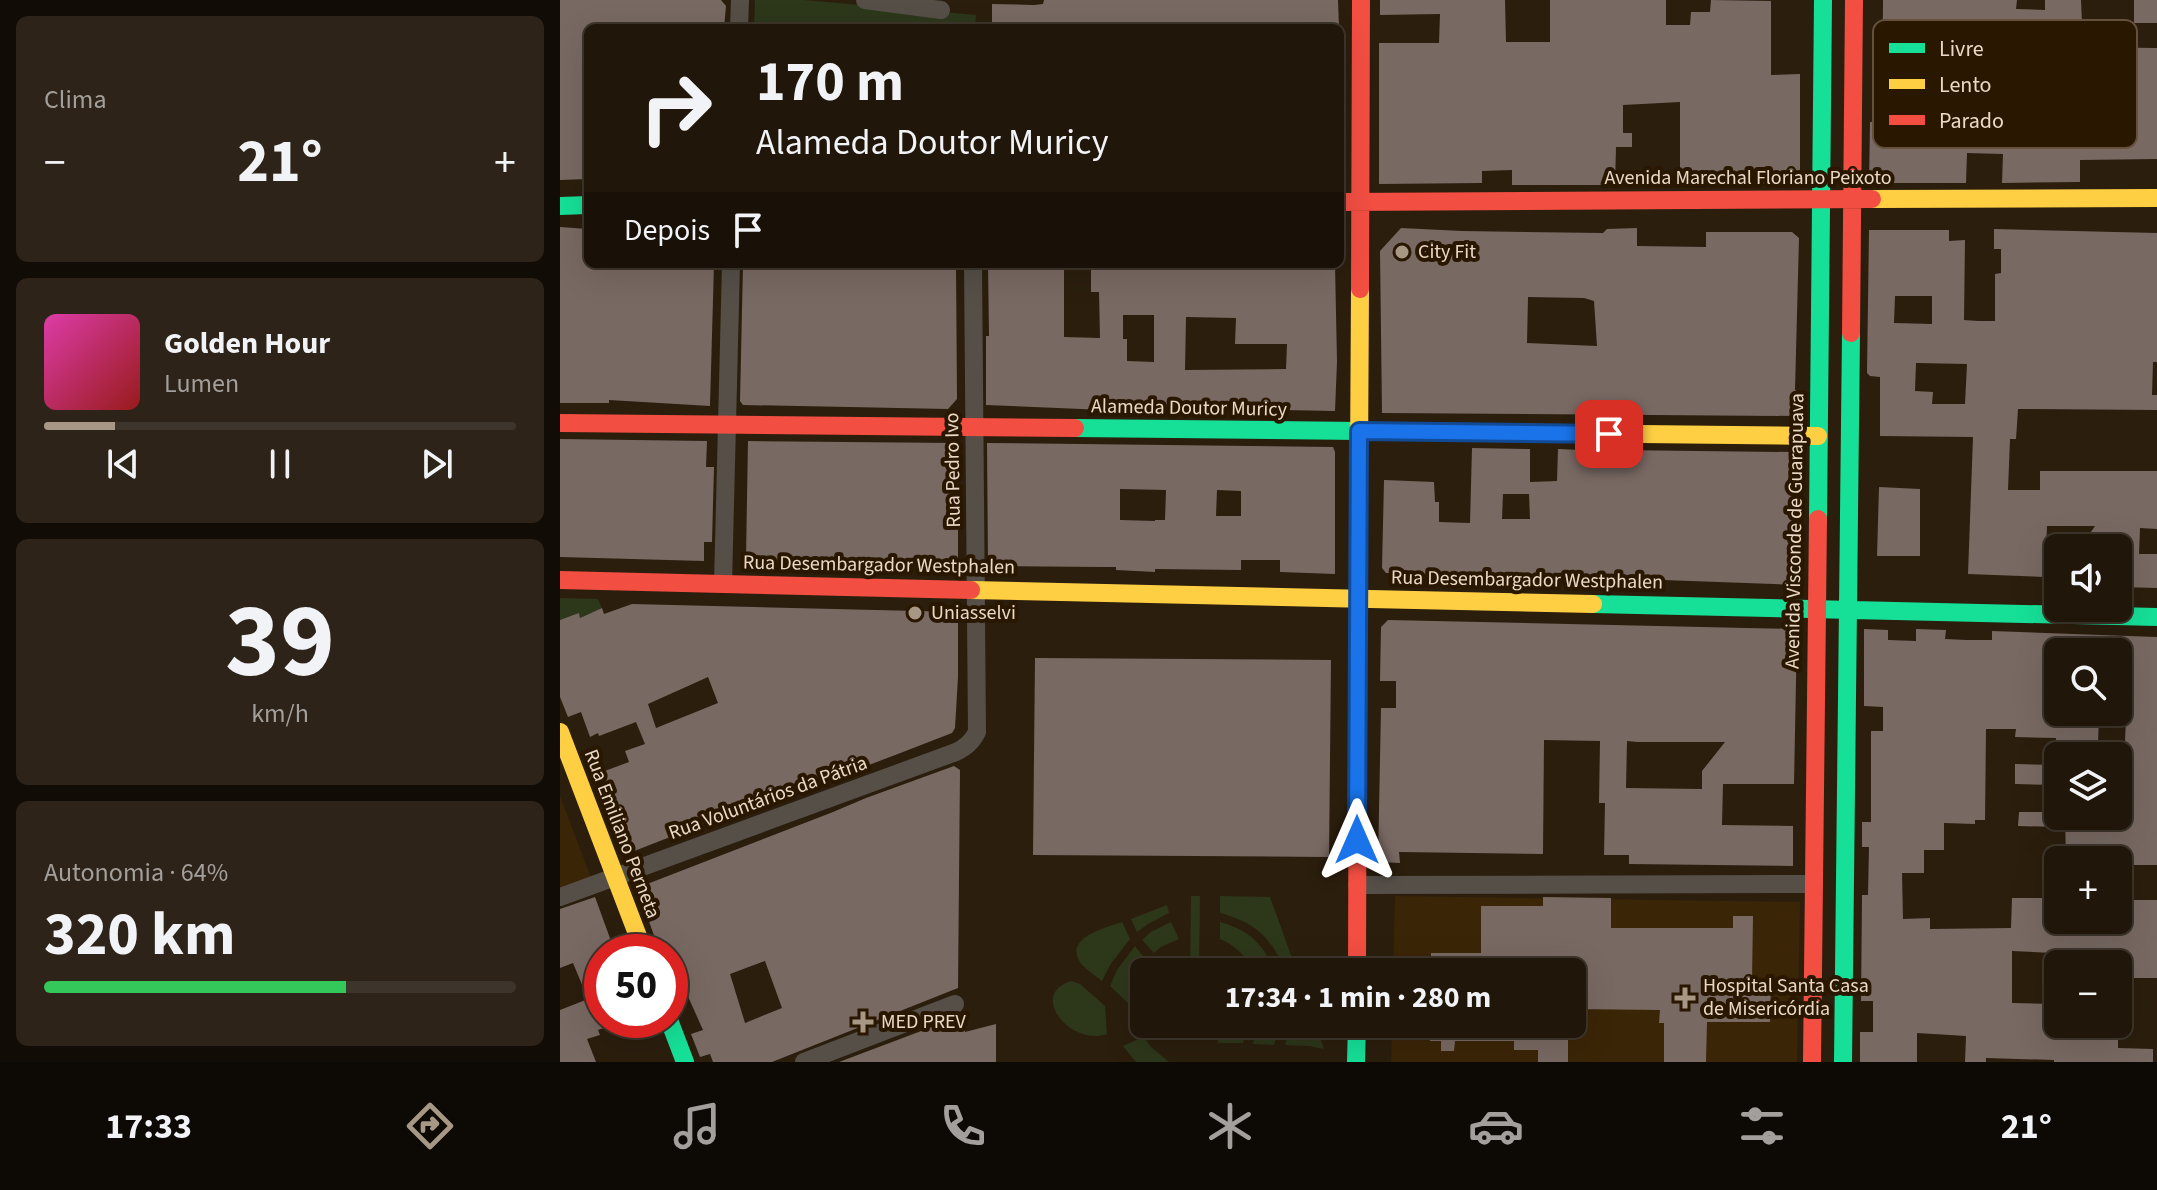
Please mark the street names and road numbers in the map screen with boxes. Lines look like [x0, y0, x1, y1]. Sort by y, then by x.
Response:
street label: Avenida Marechal Floriano Peixoto [1604, 164, 1892, 192]
street label: Alameda Doutor Muricy [1091, 392, 1288, 424]
street label: Avenida Visconde de Guarapuava [1779, 393, 1811, 669]
street label: Rua Pedro Ivo [938, 412, 968, 528]
street label: Rua Desembargador Westphalen [743, 549, 1015, 581]
street label: Rua Desembargador Westphalen [1391, 564, 1663, 596]
street label: Rua Emiliano Perneta [577, 745, 667, 923]
street label: Rua Voluntários da Pátria [665, 749, 871, 847]

